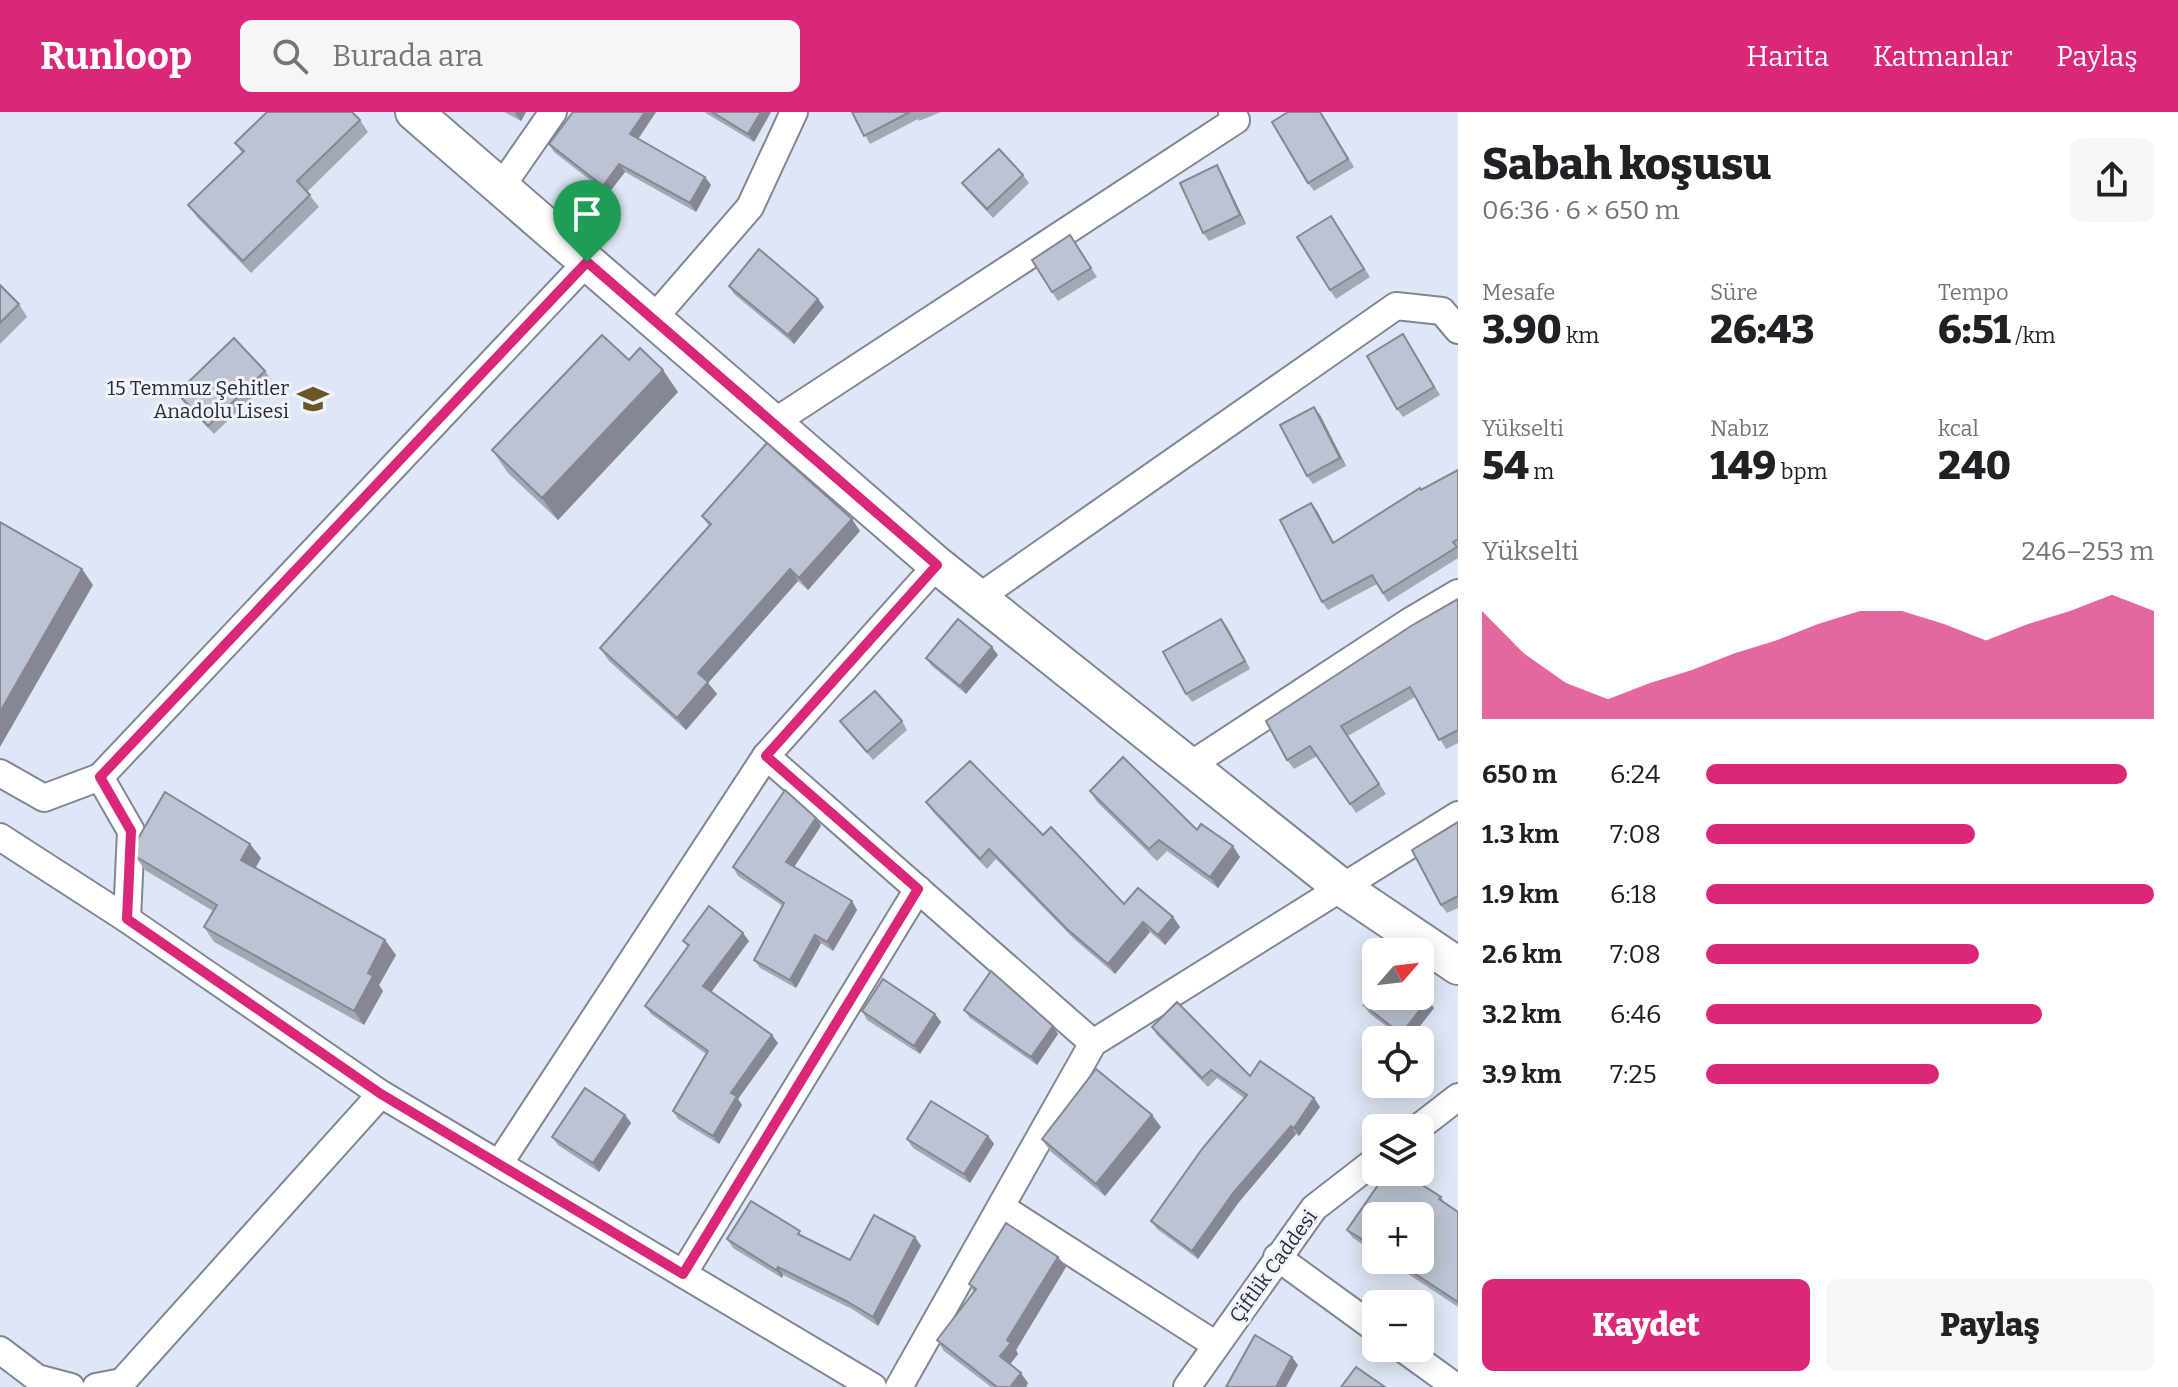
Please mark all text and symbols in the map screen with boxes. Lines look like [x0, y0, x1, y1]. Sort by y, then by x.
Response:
search box [240, 20, 800, 92]
text: Runloop [40, 33, 192, 79]
icon: search [268, 34, 312, 78]
text: Burada ara [332, 38, 483, 74]
text: Harita [1746, 40, 1829, 73]
text: Katmanlar [1873, 40, 2012, 73]
text: Paylaş [2056, 40, 2138, 73]
text: Sabah koşusu [1482, 138, 1771, 191]
button: share [2070, 138, 2154, 222]
pin [553, 180, 621, 262]
icon: arrive [565, 192, 609, 236]
text: 06:36 · 6 × 650 m [1482, 195, 1680, 226]
text: Mesafe [1482, 279, 1555, 306]
text: Süre [1710, 279, 1758, 306]
text: Tempo [1938, 279, 2009, 306]
text: 3.90 [1482, 306, 1562, 354]
text: 26:43 [1710, 306, 1814, 354]
text: 6:51 [1938, 306, 2011, 354]
text: km [1562, 322, 1599, 349]
text: /km [2011, 322, 2056, 349]
place label: 15 Temmuz Şehitler Anadolu Lisesi [107, 376, 289, 423]
school or university icon: 15 Temmuz Şehitler Anadolu Lisesi [296, 382, 330, 416]
text: Yükselti [1482, 415, 1564, 442]
text: Nabız [1710, 415, 1769, 442]
text: kcal [1938, 415, 1979, 442]
text: 54 [1482, 442, 1529, 490]
text: 149 [1710, 442, 1776, 490]
text: 240 [1938, 442, 2011, 490]
text: m [1529, 458, 1554, 485]
text: bpm [1776, 458, 1828, 485]
text: Yükselti [1482, 536, 1579, 567]
text: 246–253 m [2022, 536, 2154, 567]
text: 650 m [1482, 759, 1557, 790]
text: 6:24 [1610, 759, 1660, 790]
text: 1.3 km [1482, 819, 1559, 850]
text: 7:08 [1610, 819, 1661, 850]
text: 1.9 km [1482, 879, 1559, 910]
text: 6:18 [1610, 879, 1657, 910]
north arrow [1362, 938, 1434, 1010]
map controls [1362, 938, 1434, 1362]
text: 2.6 km [1482, 939, 1562, 970]
text: 7:08 [1610, 939, 1661, 970]
text: 3.2 km [1482, 999, 1561, 1030]
text: 6:46 [1610, 999, 1661, 1030]
button: locate [1362, 1026, 1434, 1098]
text: 3.9 km [1482, 1059, 1562, 1090]
text: 7:25 [1610, 1059, 1657, 1090]
button: layers [1362, 1114, 1434, 1186]
button: + [1362, 1202, 1434, 1274]
street label: Çiftlik Caddesi [1224, 1205, 1322, 1327]
button: Kaydet [1482, 1279, 1810, 1371]
button: Paylaş [1826, 1279, 2154, 1371]
button: − [1362, 1290, 1434, 1362]

